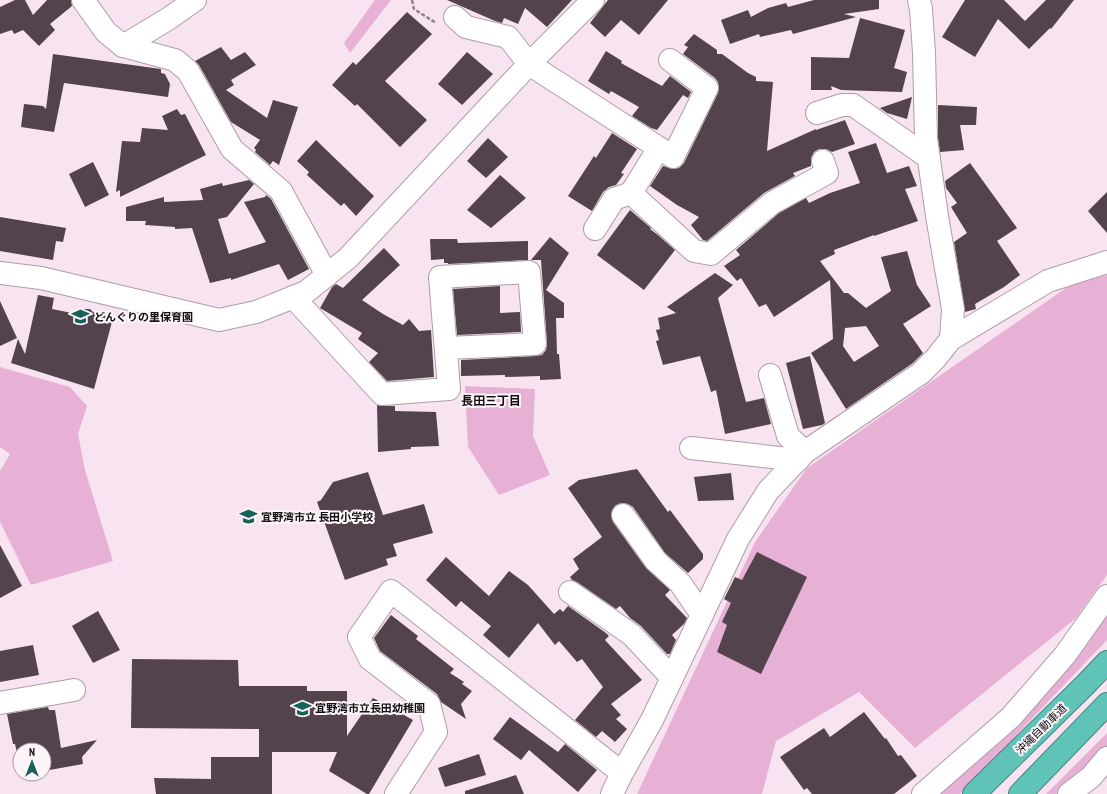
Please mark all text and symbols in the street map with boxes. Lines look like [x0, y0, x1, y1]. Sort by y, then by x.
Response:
school or university icon: どんぐりの里保育園 [71, 307, 91, 327]
place label: どんぐりの里保育園 [94, 310, 193, 324]
district label: 長田三丁目 [461, 393, 521, 408]
school or university icon: 宜野湾市立 長田小学校 [238, 507, 258, 527]
place label: 宜野湾市立 長田小学校 [261, 510, 373, 524]
school or university icon: 宜野湾市立長田幼稚園 [292, 698, 312, 718]
place label: 宜野湾市立長田幼稚園 [315, 701, 425, 715]
street label: 沖縄自動車道 [1012, 701, 1070, 757]
north arrow [12, 742, 52, 782]
text: N [29, 745, 35, 759]

